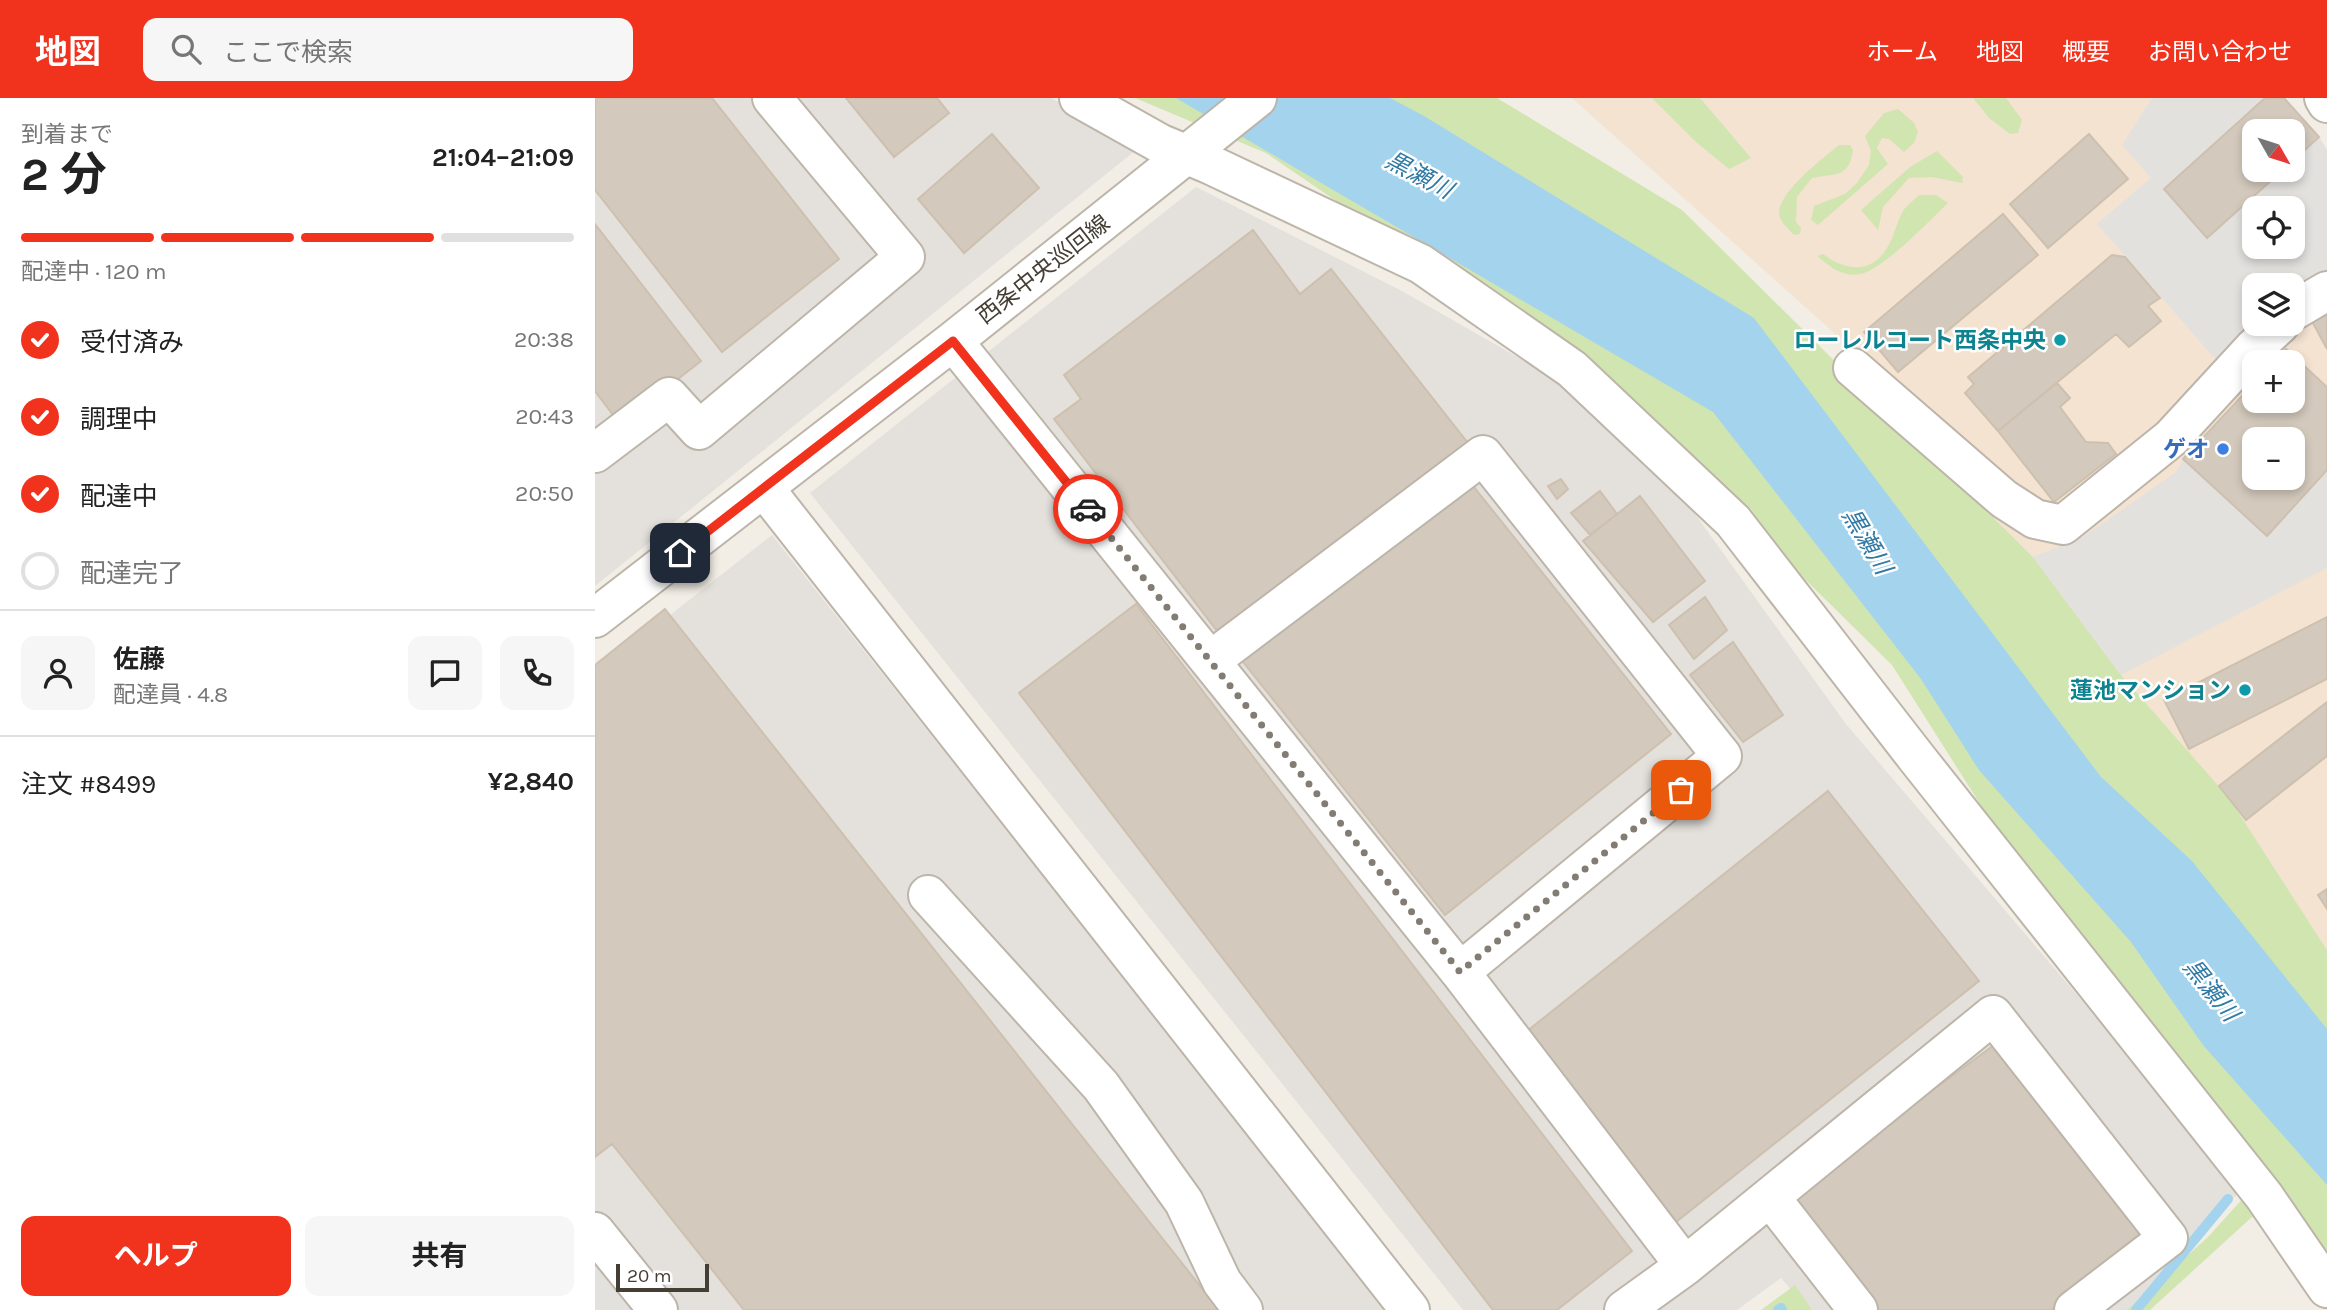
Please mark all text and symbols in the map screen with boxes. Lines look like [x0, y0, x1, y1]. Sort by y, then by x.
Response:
search box [143, 18, 633, 81]
icon: search [167, 30, 205, 68]
text: 地図 [35, 33, 101, 71]
text: ここで検索 [223, 37, 353, 68]
text: ホーム [1867, 38, 1938, 66]
text: 地図 [1976, 38, 2024, 66]
text: 概要 [2062, 38, 2110, 66]
text: お問い合わせ [2148, 38, 2292, 66]
north arrow [2242, 119, 2305, 182]
map controls [2242, 119, 2305, 490]
text: 到着まで [21, 121, 113, 148]
text: 21:04–21:09 [432, 142, 574, 173]
water label: 黒瀬川 [1381, 146, 1460, 206]
text: 2 分 [21, 148, 106, 202]
button: locate [2242, 196, 2305, 259]
street label: 西条中央巡回線 [972, 209, 1115, 330]
text: 配達中 · 120 m [21, 258, 167, 285]
button: layers [2242, 273, 2305, 336]
icon: check [21, 321, 59, 359]
text: 20:38 [514, 326, 574, 353]
text: 受付済み [80, 327, 184, 358]
place label: ローレルコート西条中央 [1793, 327, 2046, 354]
marker: ローレルコート西条中央 [2052, 332, 2068, 348]
button: + [2242, 350, 2305, 413]
icon: check [21, 398, 59, 436]
text: 20:43 [515, 403, 574, 430]
text: 調理中 [80, 404, 158, 435]
button: − [2242, 427, 2305, 490]
place label: ゲオ [2163, 436, 2209, 463]
marker: ゲオ [2215, 441, 2231, 457]
courier [1053, 474, 1123, 544]
icon: check [21, 475, 59, 513]
text: 20:50 [515, 480, 574, 507]
text: 配達中 [80, 481, 158, 512]
icon: car [1069, 490, 1107, 528]
water label: 黒瀬川 [1836, 503, 1899, 582]
pin [650, 523, 710, 583]
icon: home [661, 534, 699, 572]
text: 配達完了 [80, 558, 184, 589]
button: person [21, 636, 95, 710]
button: chat [408, 636, 482, 710]
button: phone [500, 636, 574, 710]
text: 佐藤 [113, 644, 165, 675]
place label: 蓮池マンション [2070, 677, 2231, 704]
text: 配達員 · 4.8 [113, 681, 228, 708]
marker: 蓮池マンション [2237, 682, 2253, 698]
pin [1651, 760, 1711, 820]
text: ¥2,840 [488, 766, 574, 797]
text: 注文 #8499 [21, 769, 156, 800]
icon: bag [1662, 771, 1700, 809]
water label: 黒瀬川 [2177, 953, 2246, 1029]
button: ヘルプ [21, 1216, 291, 1296]
button: 共有 [305, 1216, 574, 1296]
scale bar [616, 1261, 709, 1293]
text: 20 m [627, 1265, 672, 1287]

